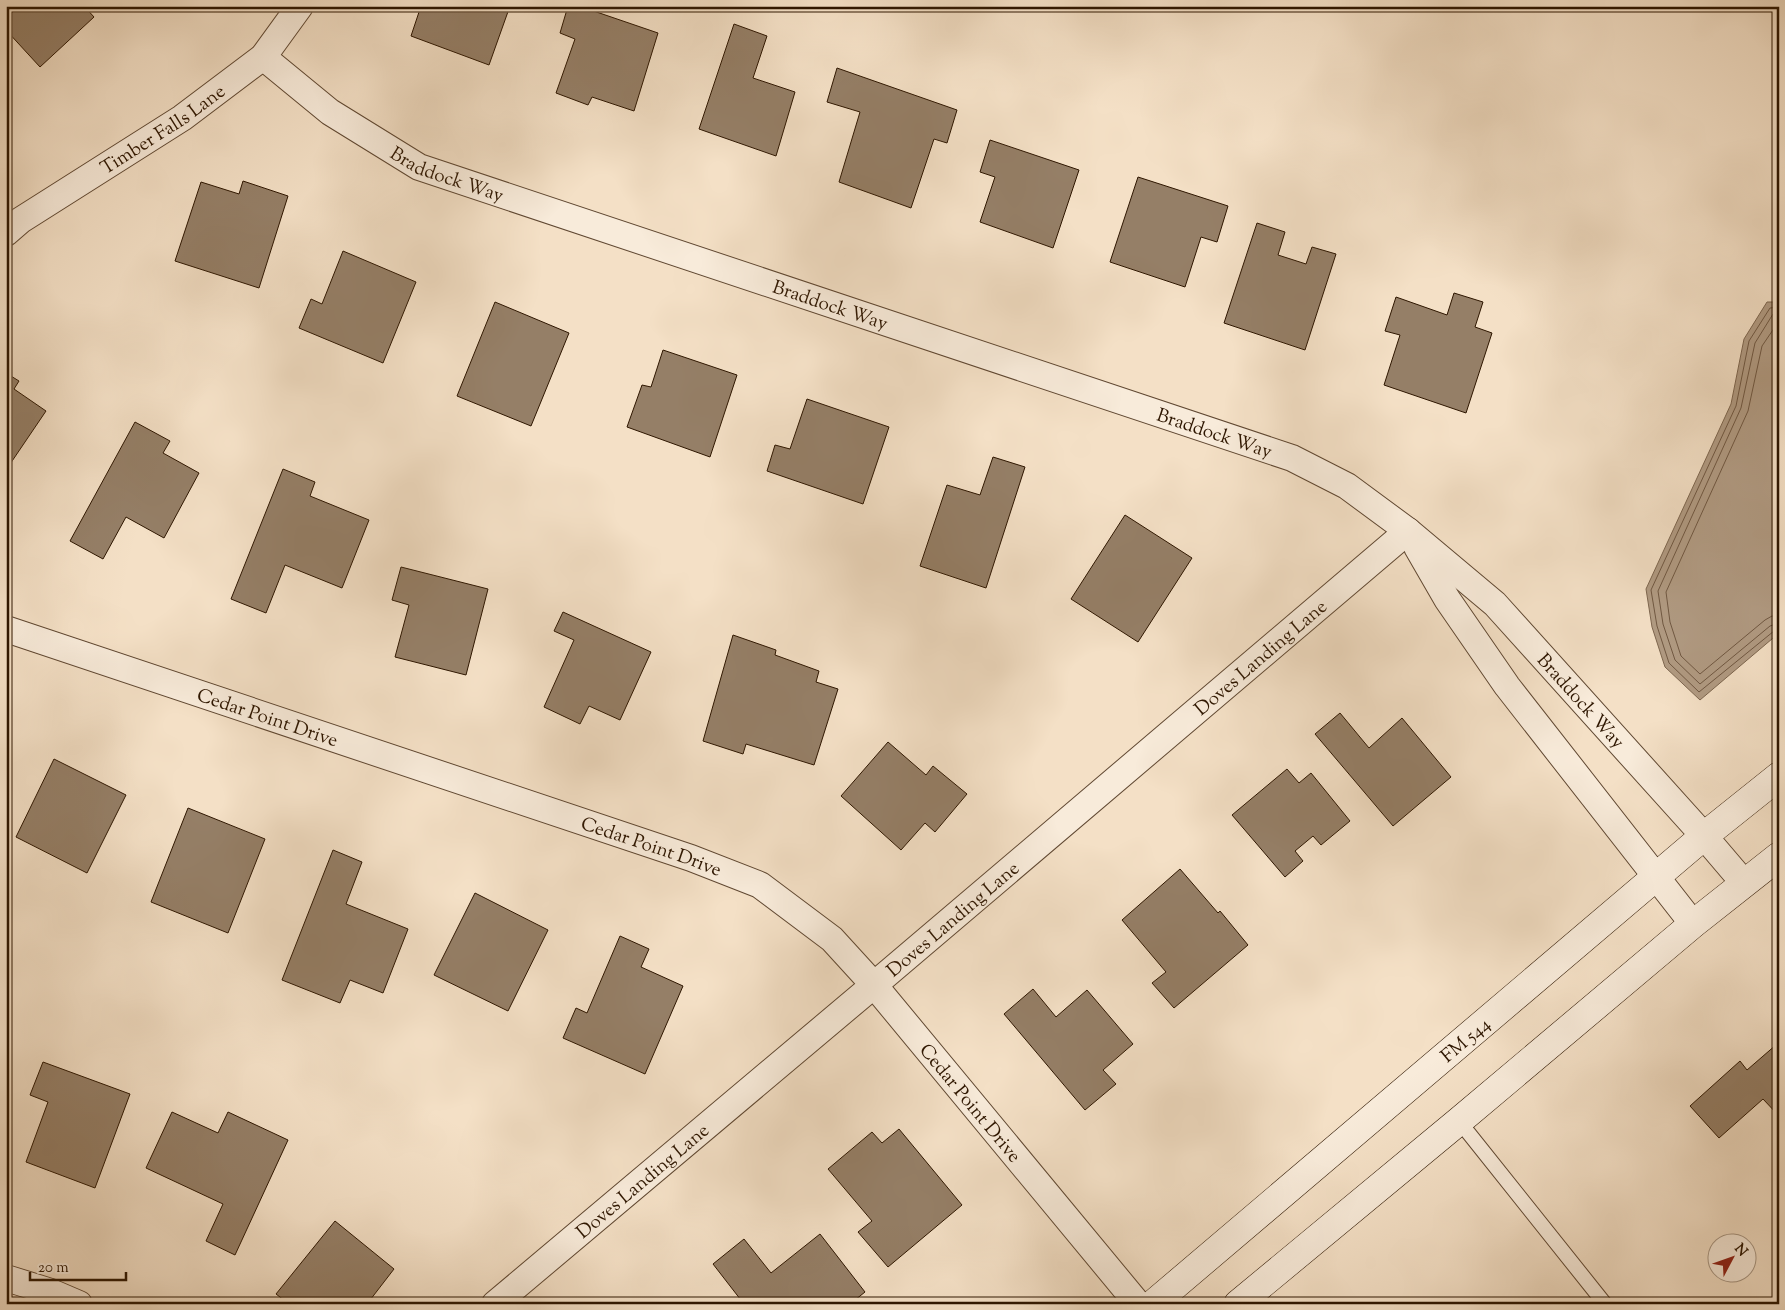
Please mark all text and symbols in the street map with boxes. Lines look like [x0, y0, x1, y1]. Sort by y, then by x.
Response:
street label: Timber Falls Lane [96, 79, 232, 182]
street label: Braddock Way [384, 141, 507, 210]
street label: Braddock Way [768, 275, 891, 338]
street label: Braddock Way [1153, 403, 1276, 467]
street label: Doves Landing Lane [1189, 594, 1334, 723]
street label: Braddock Way [1530, 648, 1630, 756]
street label: Cedar Point Drive [193, 683, 341, 755]
street label: Cedar Point Drive [577, 811, 725, 885]
street label: Doves Landing Lane [882, 856, 1026, 985]
street label: FM 544 [1436, 1012, 1497, 1070]
street label: Cedar Point Drive [912, 1039, 1027, 1169]
street label: Doves Landing Lane [571, 1118, 716, 1246]
north arrow [1708, 1232, 1758, 1282]
text: N [1729, 1240, 1752, 1262]
scale bar [30, 1250, 126, 1282]
text: 20 m [38, 1258, 69, 1279]

